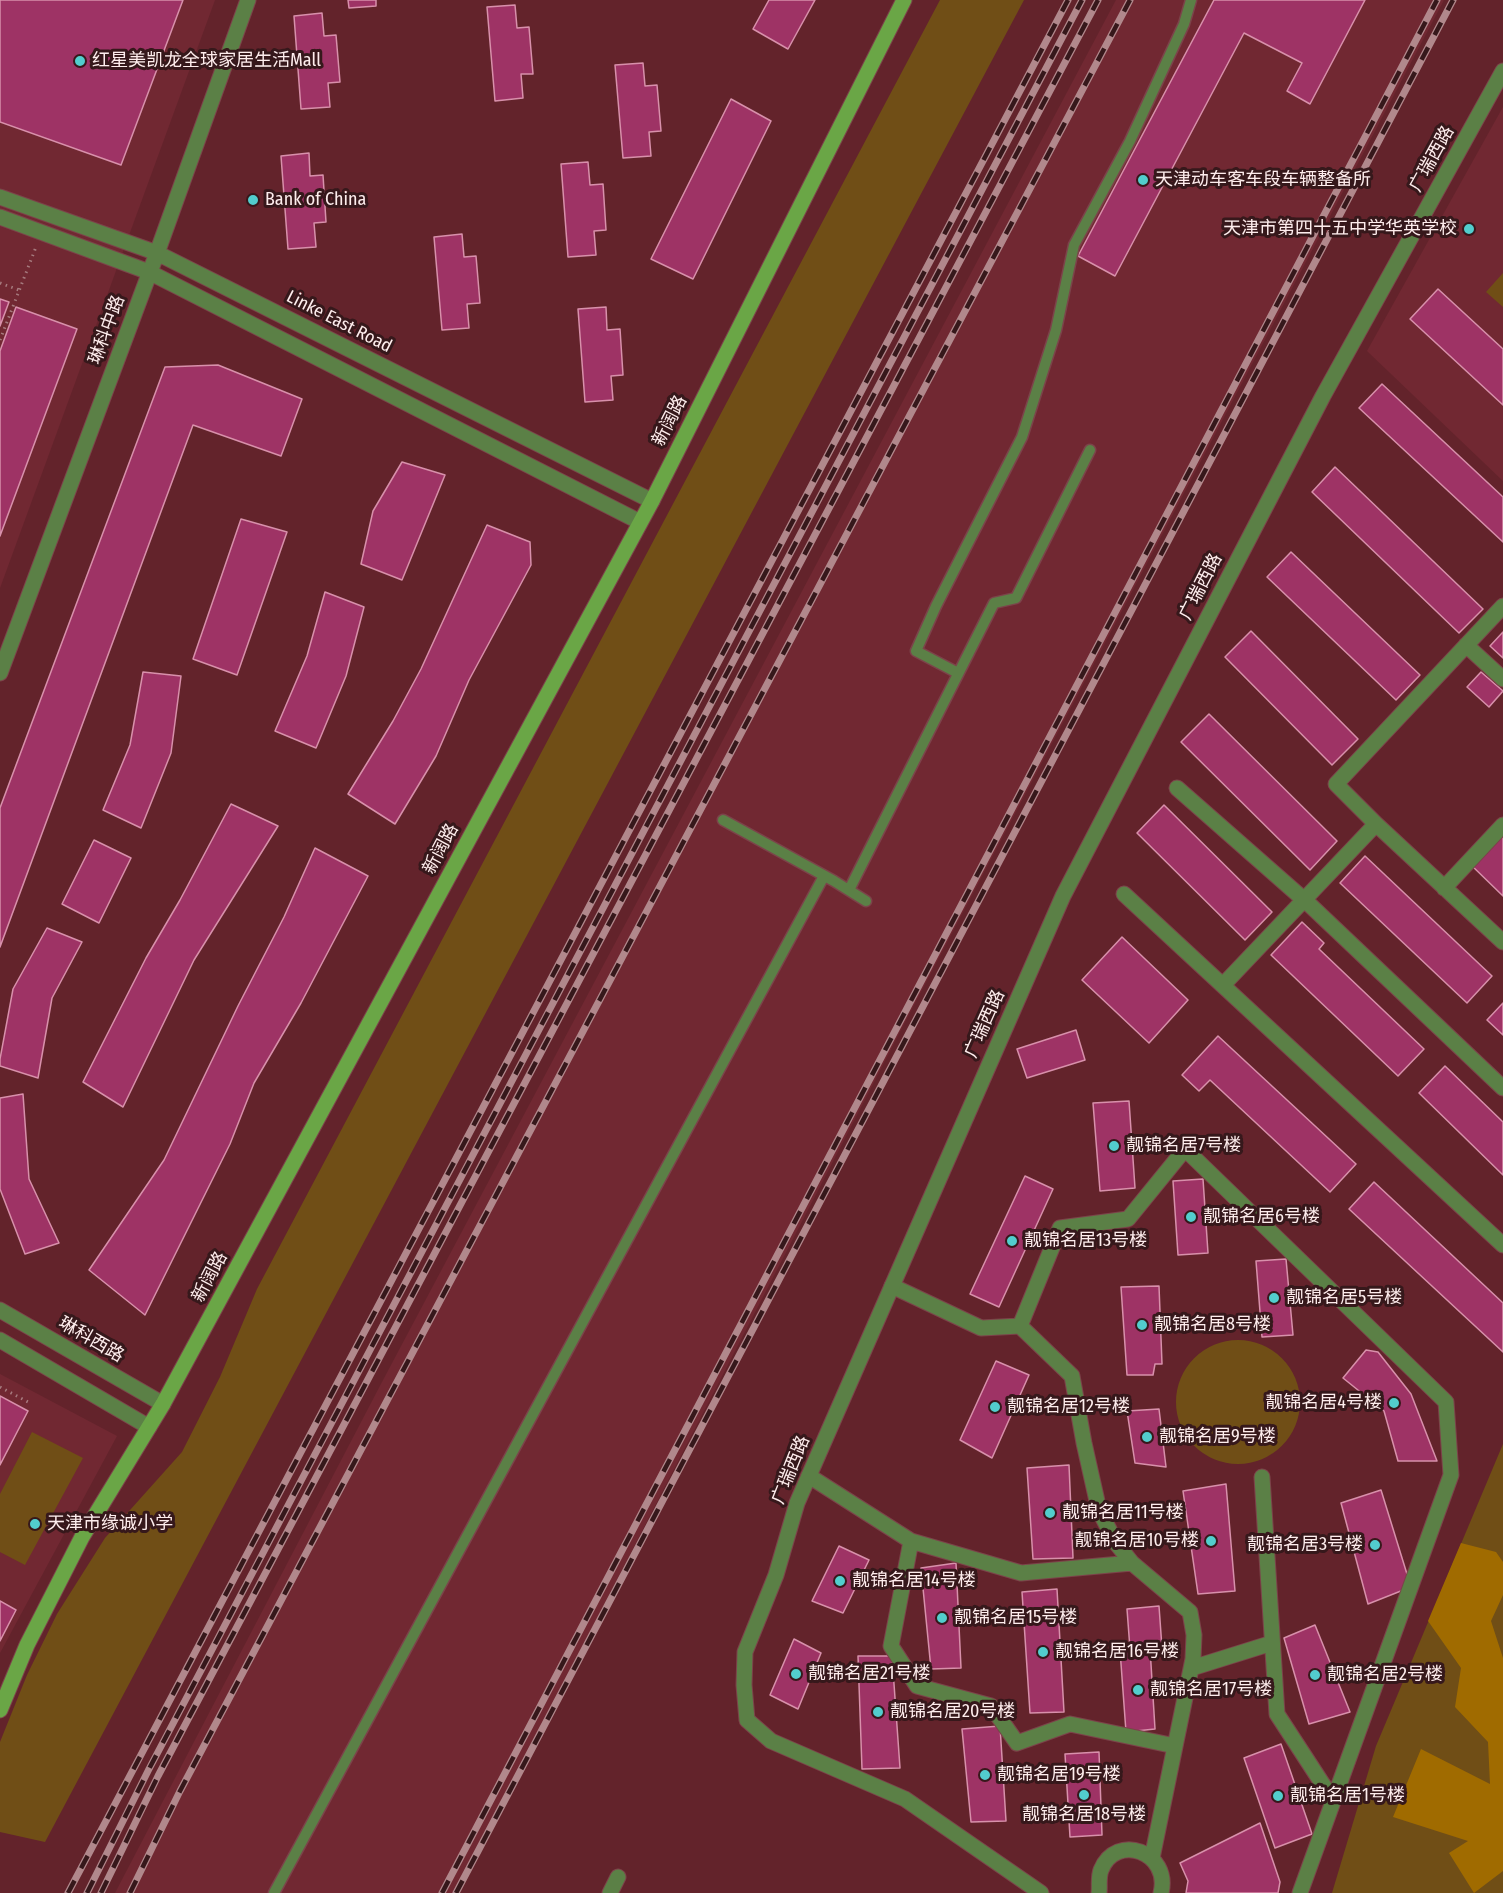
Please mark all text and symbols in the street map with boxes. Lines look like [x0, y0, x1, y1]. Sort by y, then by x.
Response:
place label: 红星美凯龙全球家居生活Mall [92, 50, 321, 72]
marker: 红星美凯龙全球家居生活Mall [73, 54, 87, 68]
street label: 广瑞西路 [1405, 122, 1459, 196]
place label: 天津动车客车段车辆整备所 [1155, 169, 1371, 191]
marker: 天津动车客车段车辆整备所 [1136, 173, 1150, 187]
place label: Bank of China [265, 189, 366, 211]
marker: Bank of China [246, 193, 260, 207]
place label: 天津市第四十五中学华英学校 [1223, 218, 1457, 240]
marker: 天津市第四十五中学华英学校 [1462, 222, 1476, 236]
street label: Linke East Road [283, 286, 395, 358]
street label: 琳科中路 [85, 292, 129, 368]
street label: 新阔路 [648, 392, 692, 450]
street label: 广瑞西路 [1175, 550, 1227, 624]
street label: 新阔路 [419, 820, 463, 878]
street label: 广瑞西路 [960, 987, 1010, 1061]
place label: 靓锦名居7号楼 [1126, 1135, 1241, 1157]
marker: 靓锦名居7号楼 [1107, 1139, 1121, 1153]
place label: 靓锦名居6号楼 [1203, 1206, 1320, 1228]
marker: 靓锦名居6号楼 [1184, 1210, 1198, 1224]
place label: 靓锦名居13号楼 [1024, 1230, 1147, 1252]
marker: 靓锦名居13号楼 [1005, 1234, 1019, 1248]
street label: 新阔路 [188, 1248, 232, 1306]
place label: 靓锦名居5号楼 [1286, 1287, 1402, 1309]
marker: 靓锦名居5号楼 [1267, 1291, 1281, 1305]
street label: 琳科西路 [54, 1313, 128, 1367]
place label: 靓锦名居8号楼 [1154, 1314, 1271, 1336]
marker: 靓锦名居8号楼 [1135, 1318, 1149, 1332]
place label: 靓锦名居4号楼 [1265, 1392, 1382, 1414]
place label: 靓锦名居12号楼 [1007, 1396, 1130, 1418]
marker: 靓锦名居4号楼 [1387, 1396, 1401, 1410]
marker: 靓锦名居12号楼 [988, 1400, 1002, 1414]
place label: 靓锦名居9号楼 [1159, 1426, 1276, 1448]
marker: 靓锦名居9号楼 [1140, 1430, 1154, 1444]
street label: 广瑞西路 [768, 1433, 814, 1507]
place label: 靓锦名居11号楼 [1062, 1502, 1184, 1524]
marker: 靓锦名居11号楼 [1043, 1506, 1057, 1520]
place label: 天津市缘诚小学 [47, 1513, 173, 1535]
marker: 天津市缘诚小学 [28, 1517, 42, 1531]
place label: 靓锦名居10号楼 [1075, 1530, 1199, 1552]
marker: 靓锦名居10号楼 [1204, 1534, 1218, 1548]
place label: 靓锦名居3号楼 [1247, 1534, 1363, 1556]
marker: 靓锦名居3号楼 [1368, 1538, 1382, 1552]
place label: 靓锦名居14号楼 [852, 1570, 976, 1592]
marker: 靓锦名居14号楼 [833, 1574, 847, 1588]
place label: 靓锦名居15号楼 [954, 1607, 1077, 1629]
marker: 靓锦名居15号楼 [935, 1611, 949, 1625]
place label: 靓锦名居16号楼 [1055, 1641, 1179, 1663]
marker: 靓锦名居16号楼 [1036, 1645, 1050, 1659]
place label: 靓锦名居21号楼 [808, 1663, 931, 1685]
place label: 靓锦名居2号楼 [1327, 1664, 1443, 1686]
marker: 靓锦名居21号楼 [789, 1667, 803, 1681]
marker: 靓锦名居2号楼 [1308, 1668, 1322, 1682]
place label: 靓锦名居17号楼 [1150, 1679, 1272, 1701]
marker: 靓锦名居17号楼 [1131, 1683, 1145, 1697]
place label: 靓锦名居20号楼 [890, 1701, 1015, 1723]
marker: 靓锦名居20号楼 [871, 1705, 885, 1719]
place label: 靓锦名居19号楼 [997, 1764, 1121, 1786]
marker: 靓锦名居19号楼 [978, 1768, 992, 1782]
place label: 靓锦名居1号楼 [1290, 1785, 1405, 1807]
marker: 靓锦名居18号楼 [1077, 1788, 1091, 1802]
marker: 靓锦名居1号楼 [1271, 1789, 1285, 1803]
place label: 靓锦名居18号楼 [1022, 1804, 1146, 1826]

